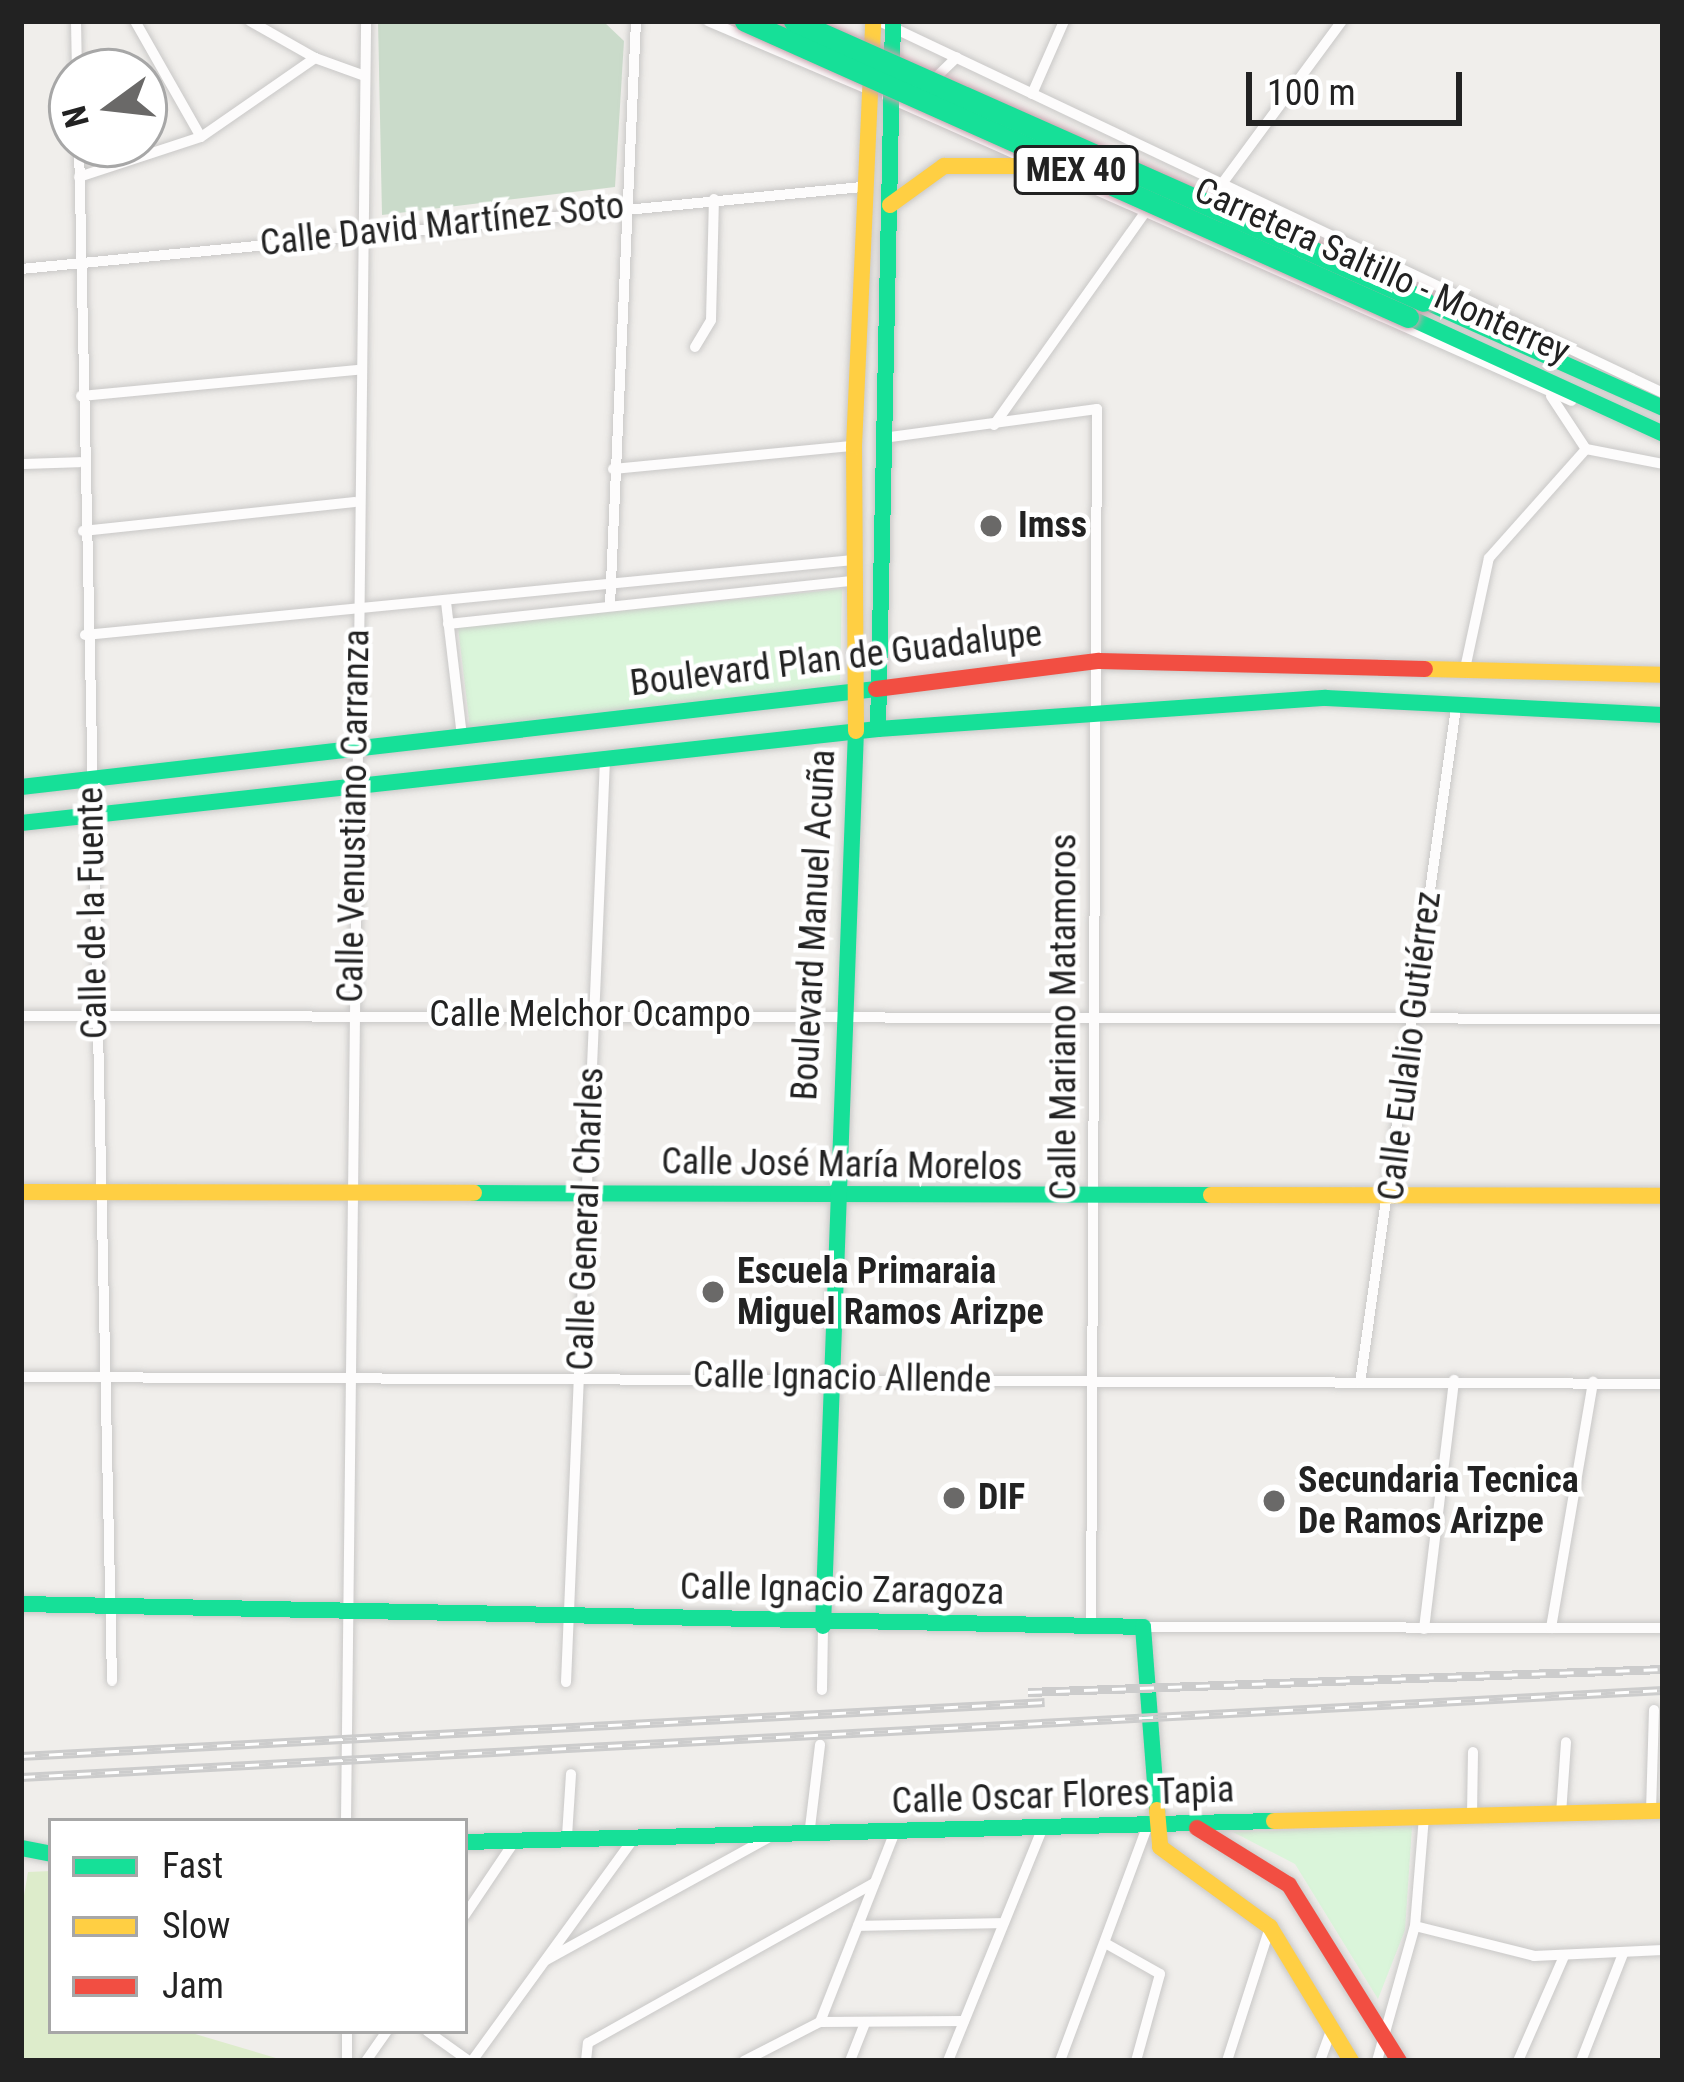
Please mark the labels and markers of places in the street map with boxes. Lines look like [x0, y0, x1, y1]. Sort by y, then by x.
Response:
place label: Imss [1018, 504, 1087, 548]
marker: Imss [975, 510, 1007, 542]
place label: Escuela Primaraia Miguel Ramos Arizpe [737, 1249, 1044, 1334]
marker: Escuela Primaraia Miguel Ramos Arizpe [700, 1279, 726, 1305]
place label: Secundaria Tecnica De Ramos Arizpe [1298, 1458, 1580, 1543]
place label: DIF [978, 1476, 1025, 1520]
marker: DIF [941, 1485, 967, 1511]
marker: Secundaria Tecnica De Ramos Arizpe [1261, 1488, 1287, 1514]

